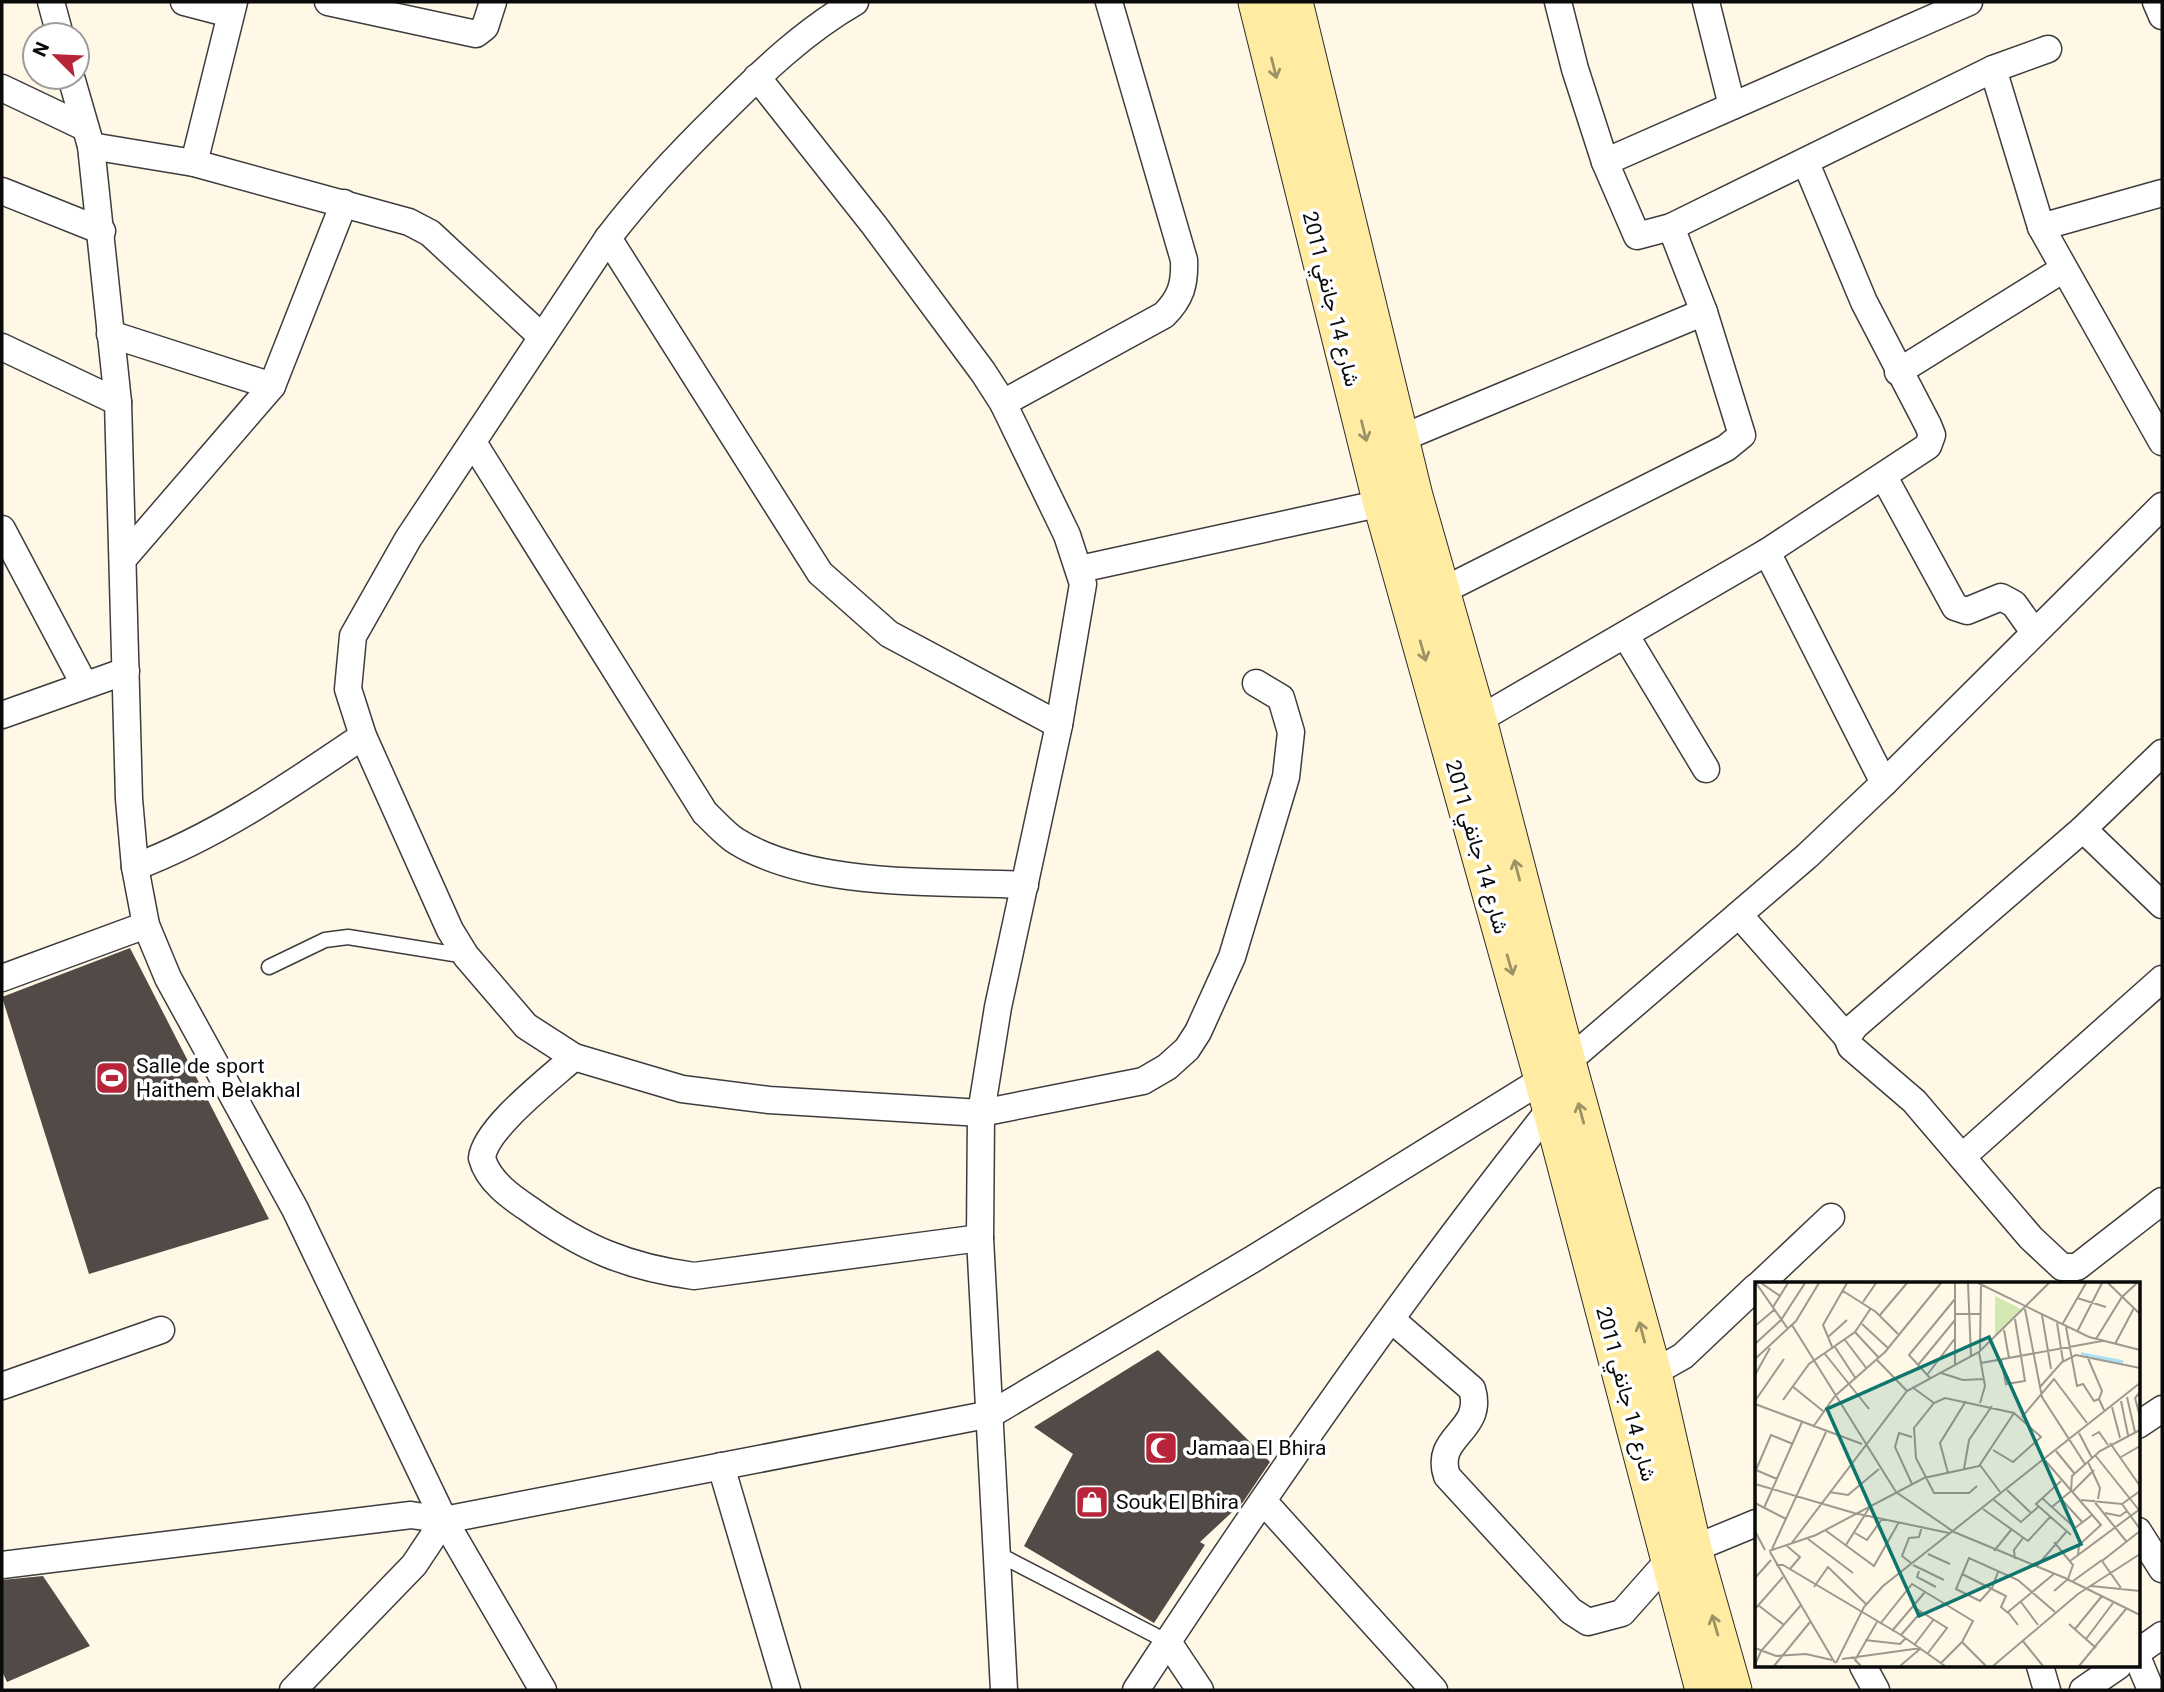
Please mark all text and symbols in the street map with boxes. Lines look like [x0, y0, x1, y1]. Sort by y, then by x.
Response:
north arrow [21, 21, 91, 91]
text: N [27, 38, 59, 62]
one-way arrow [1268, 56, 1281, 79]
street label: شارع 14 جانفي 2011 [1292, 208, 1367, 391]
one-way arrow [1358, 420, 1371, 442]
one-way arrow [1417, 640, 1430, 662]
street label: شارع 14 جانفي 2011 [1435, 757, 1516, 938]
one-way arrow [1510, 859, 1523, 881]
one-way arrow [1504, 953, 1517, 976]
place label: Salle de sport Haithem Belakhal [136, 1051, 301, 1108]
sports icon: Salle de sport Haithem Belakhal [93, 1059, 131, 1097]
one-way arrow [1574, 1102, 1587, 1125]
inset map [1755, 1282, 2140, 1668]
street label: شارع 14 جانفي 2011 [1585, 1303, 1664, 1485]
one-way arrow [1635, 1322, 1648, 1344]
mosque icon: Jamaa El Bhira [1142, 1429, 1180, 1467]
place label: Jamaa El Bhira [1186, 1433, 1326, 1466]
shop icon: Souk El Bhira [1073, 1483, 1111, 1521]
place label: Souk El Bhira [1116, 1487, 1239, 1520]
one-way arrow [1707, 1614, 1720, 1636]

